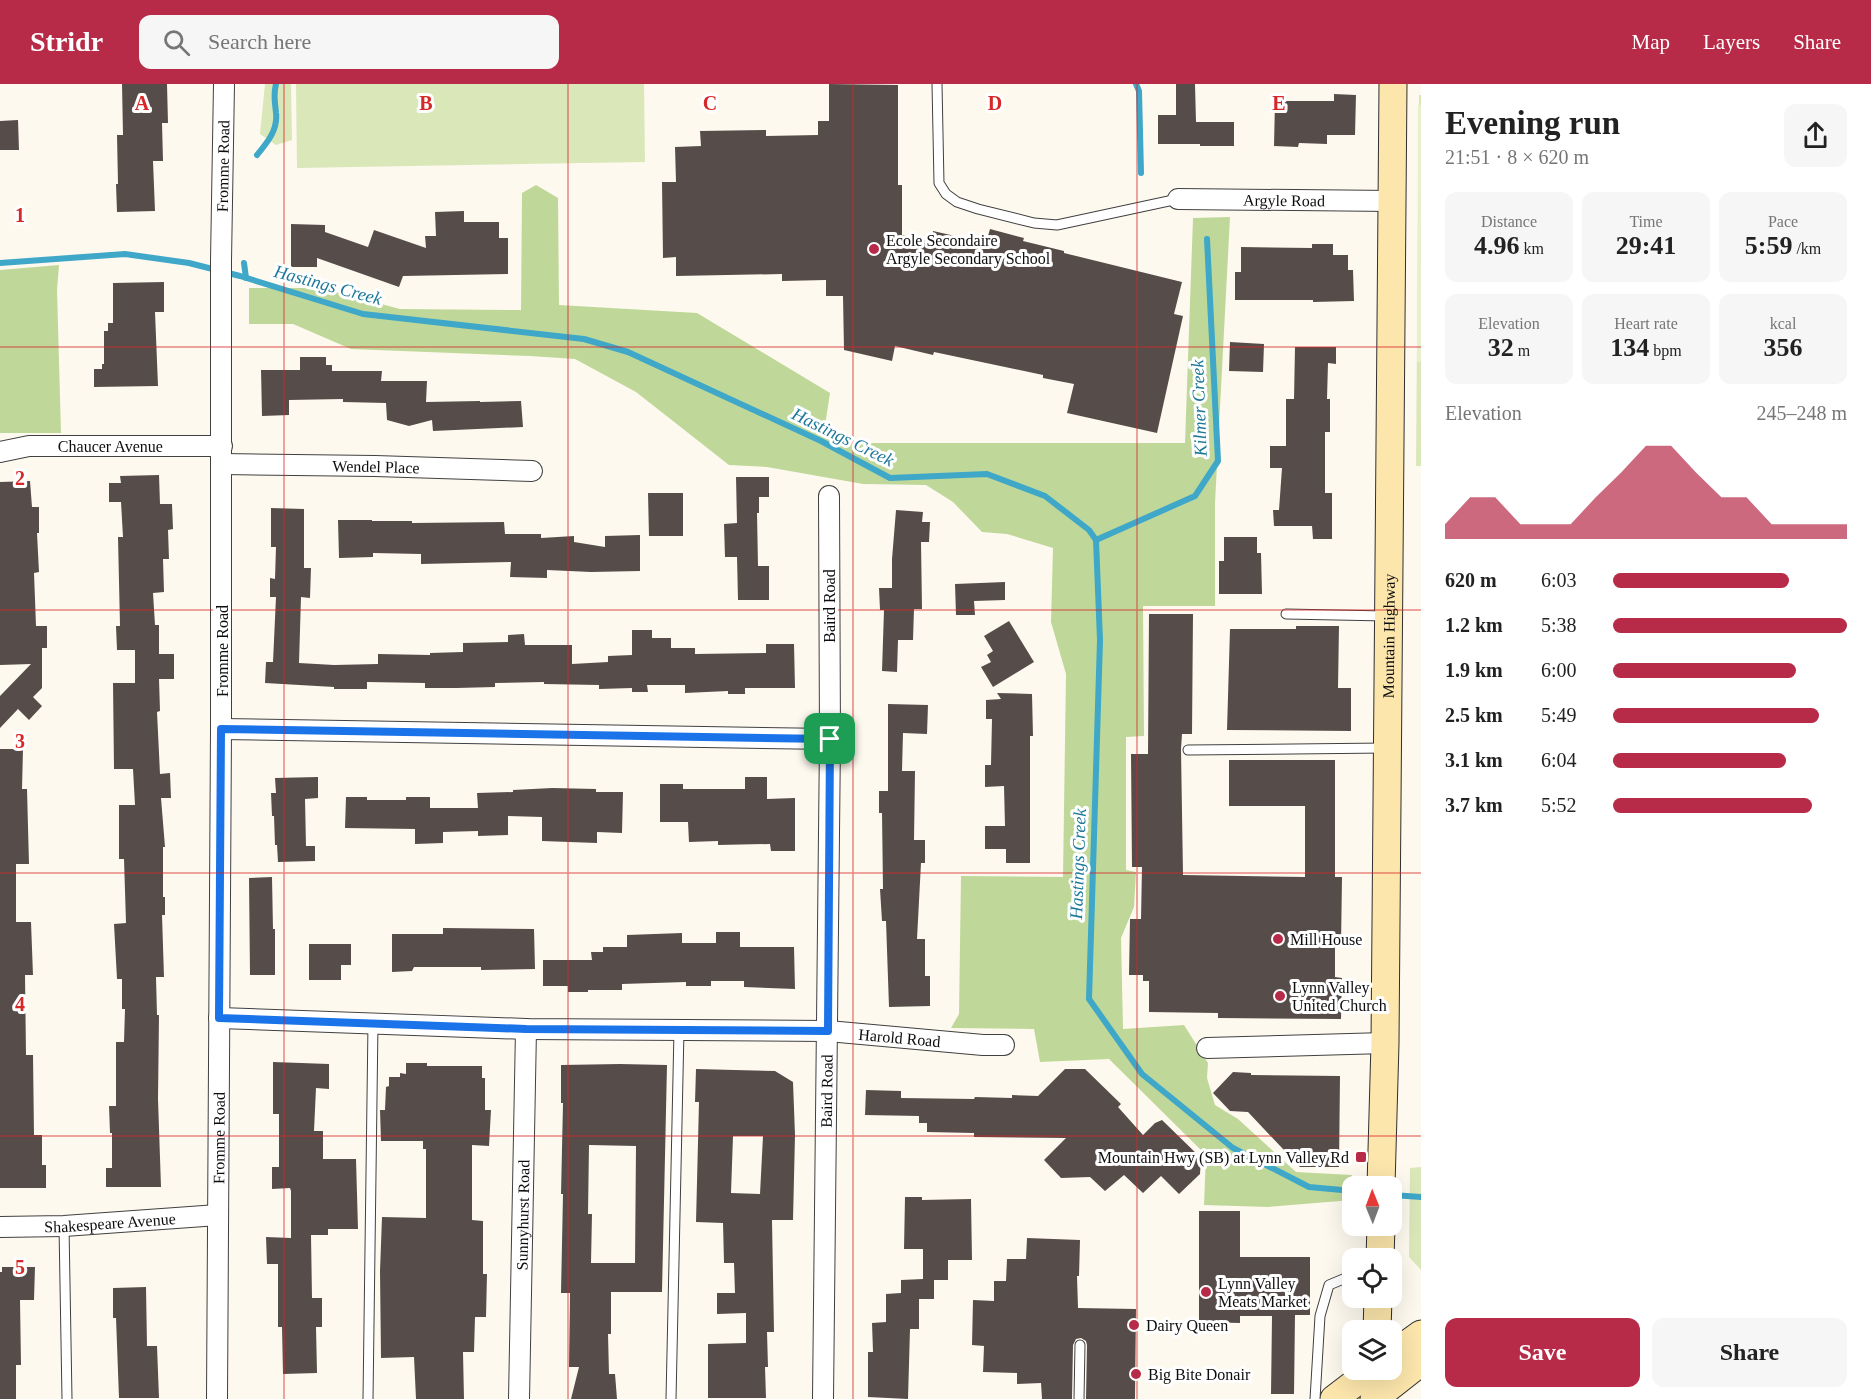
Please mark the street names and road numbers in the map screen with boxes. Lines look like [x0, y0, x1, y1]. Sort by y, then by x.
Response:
street label: Fromme Road [214, 120, 232, 212]
street label: Argyle Road [1243, 192, 1325, 210]
street label: Chaucer Avenue [58, 438, 163, 455]
street label: Wendel Place [332, 457, 420, 476]
street label: Baird Road [821, 569, 838, 643]
street label: Mountain Highway [1380, 574, 1399, 699]
street label: Fromme Road [214, 605, 231, 697]
street label: Harold Road [858, 1026, 941, 1050]
street label: Baird Road [818, 1054, 836, 1128]
street label: Fromme Road [210, 1092, 228, 1184]
street label: Sunnyhurst Road [513, 1160, 533, 1271]
street label: Shakespeare Avenue [44, 1210, 176, 1235]

